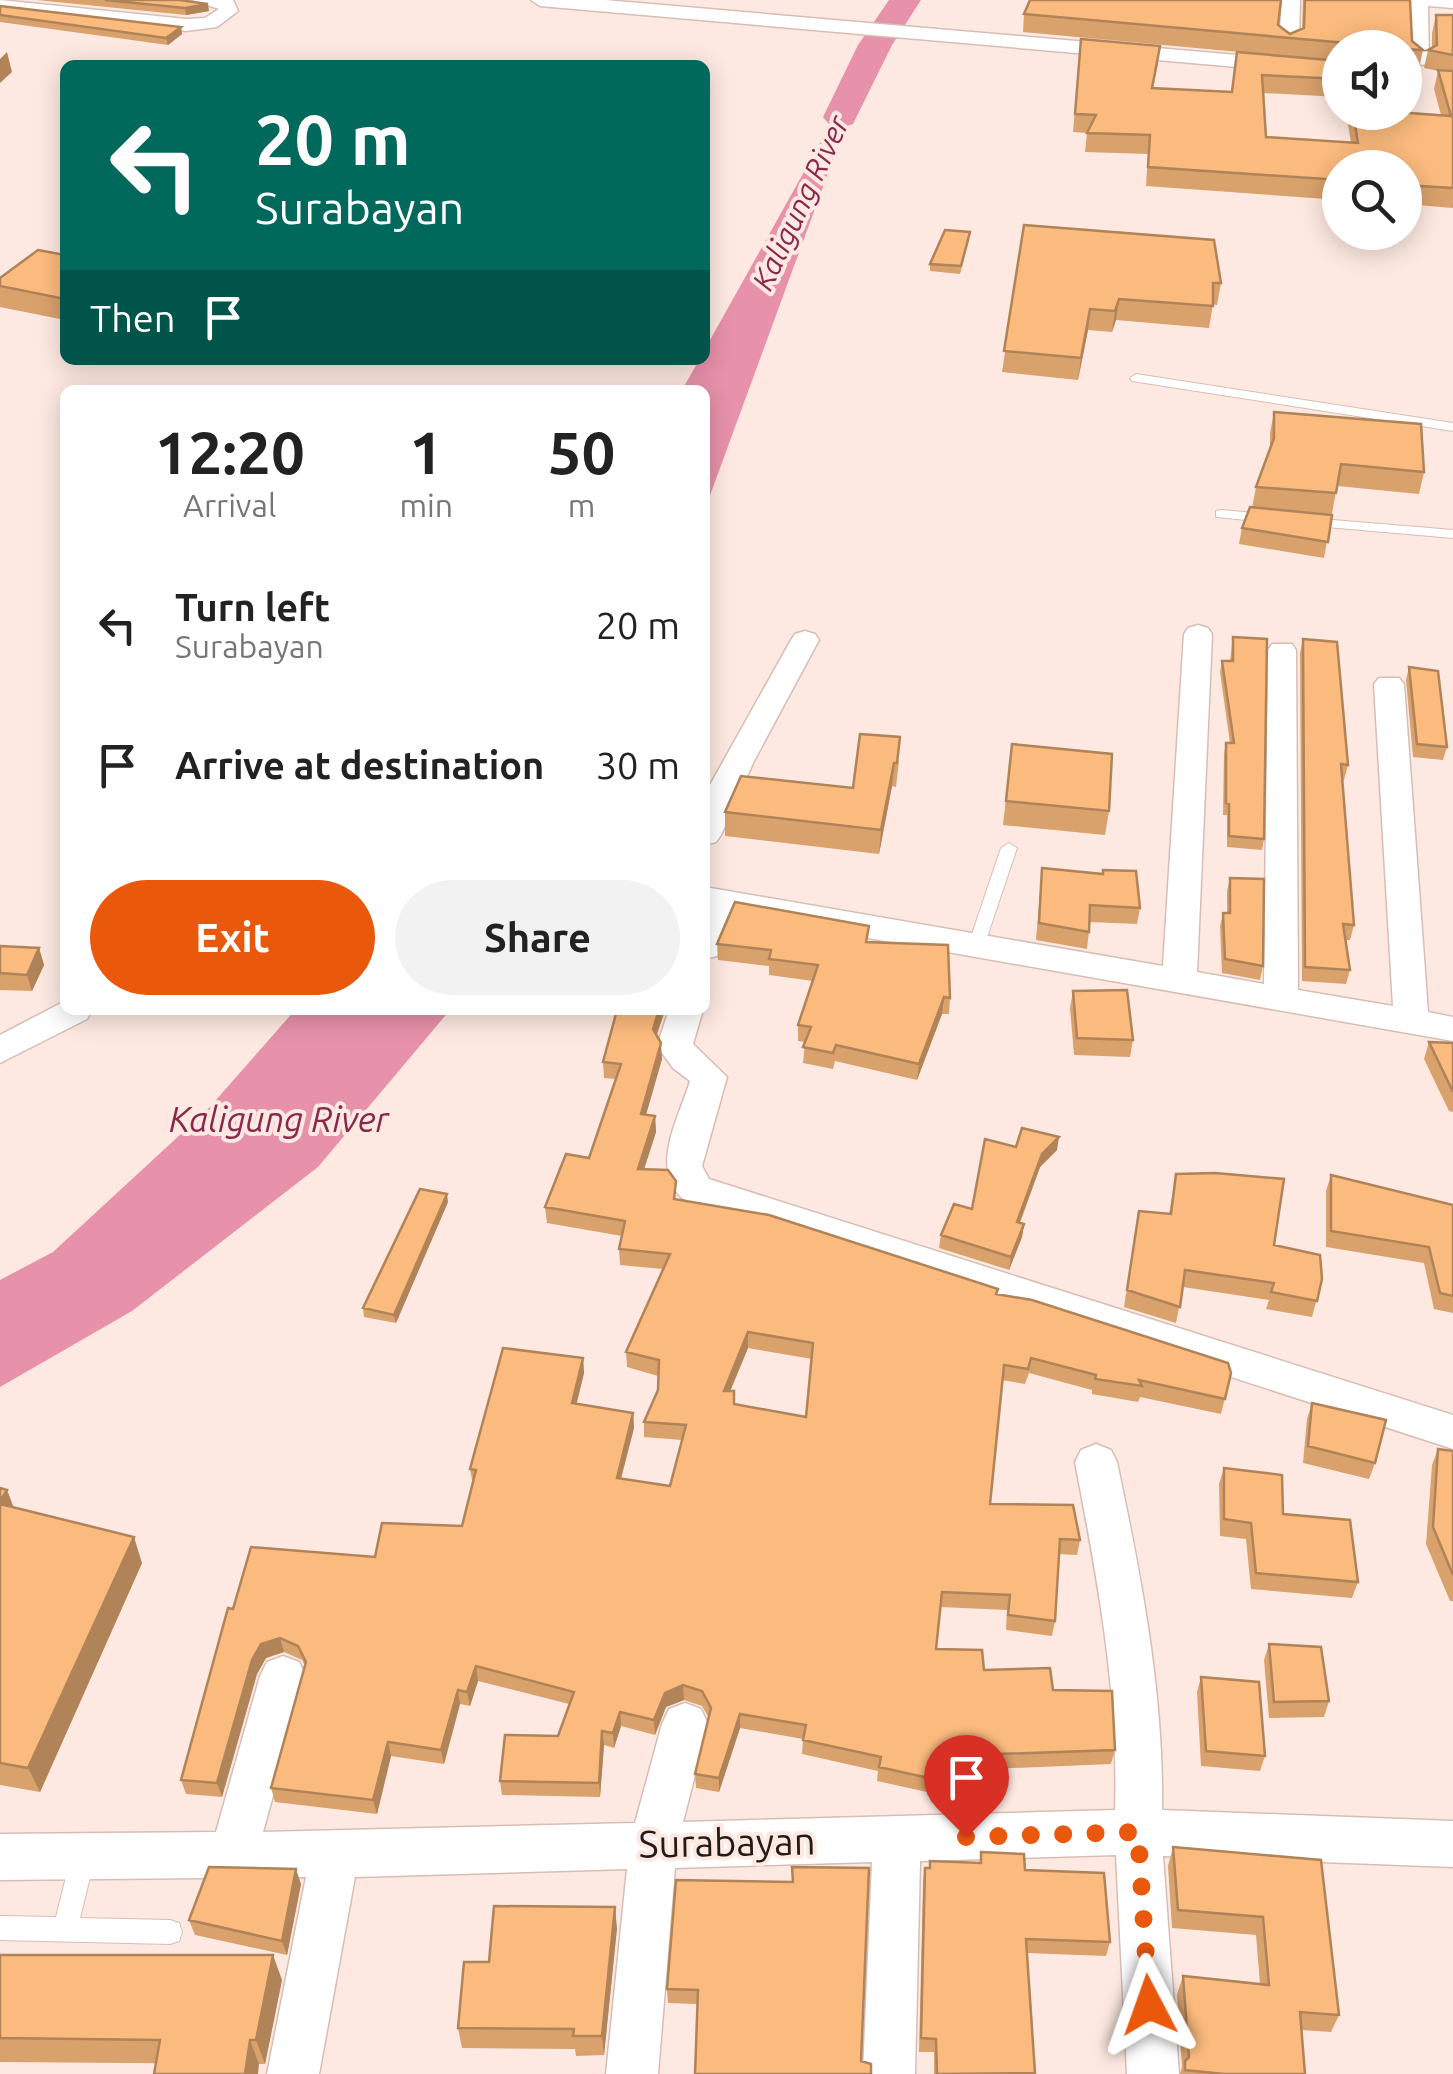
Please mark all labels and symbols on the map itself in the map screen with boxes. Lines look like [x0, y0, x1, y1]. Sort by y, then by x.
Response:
water label: Kaligung River [745, 109, 856, 295]
water label: Kaligung River [169, 1099, 391, 1139]
pin [924, 1735, 1009, 1838]
street label: Surabayan [638, 1819, 816, 1865]
position arrow [1097, 1953, 1201, 2057]

